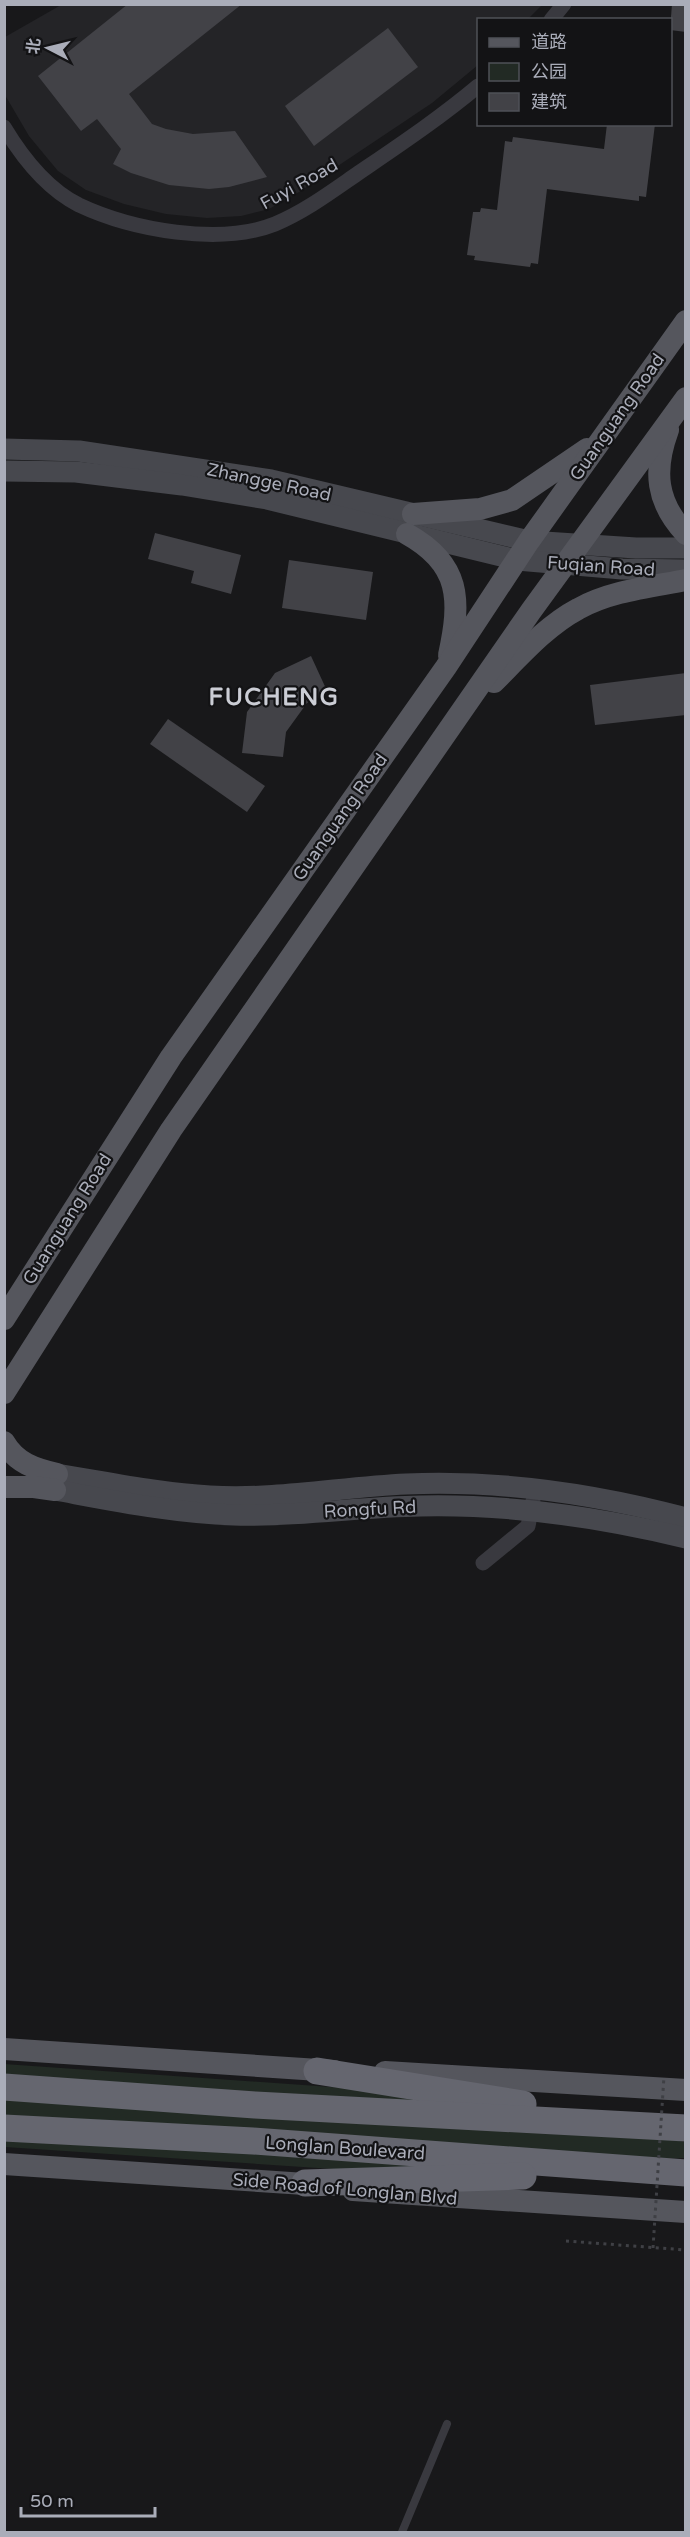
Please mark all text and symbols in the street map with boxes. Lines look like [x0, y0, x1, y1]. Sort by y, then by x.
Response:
north arrow [18, 18, 78, 78]
legend [477, 18, 672, 126]
text: 道路 [531, 31, 567, 53]
text: 北 [23, 37, 45, 55]
text: 公园 [531, 61, 567, 83]
text: 建筑 [531, 91, 567, 113]
street label: Fuyi Road [256, 154, 342, 214]
street label: Guanguang Road [565, 349, 669, 485]
street label: Zhangge Road [205, 458, 333, 506]
street label: Fuqian Road [546, 551, 656, 581]
district label: FUCHENG [209, 683, 339, 712]
street label: Guanguang Road [288, 749, 392, 885]
street label: Guanguang Road [18, 1149, 116, 1289]
street label: Rongfu Rd [323, 1496, 417, 1522]
street label: Longlan Boulevard [264, 2131, 426, 2165]
street label: Side Road of Longlan Blvd [232, 2168, 458, 2210]
scale bar [21, 2480, 154, 2518]
text: 50 m [30, 2490, 74, 2512]

